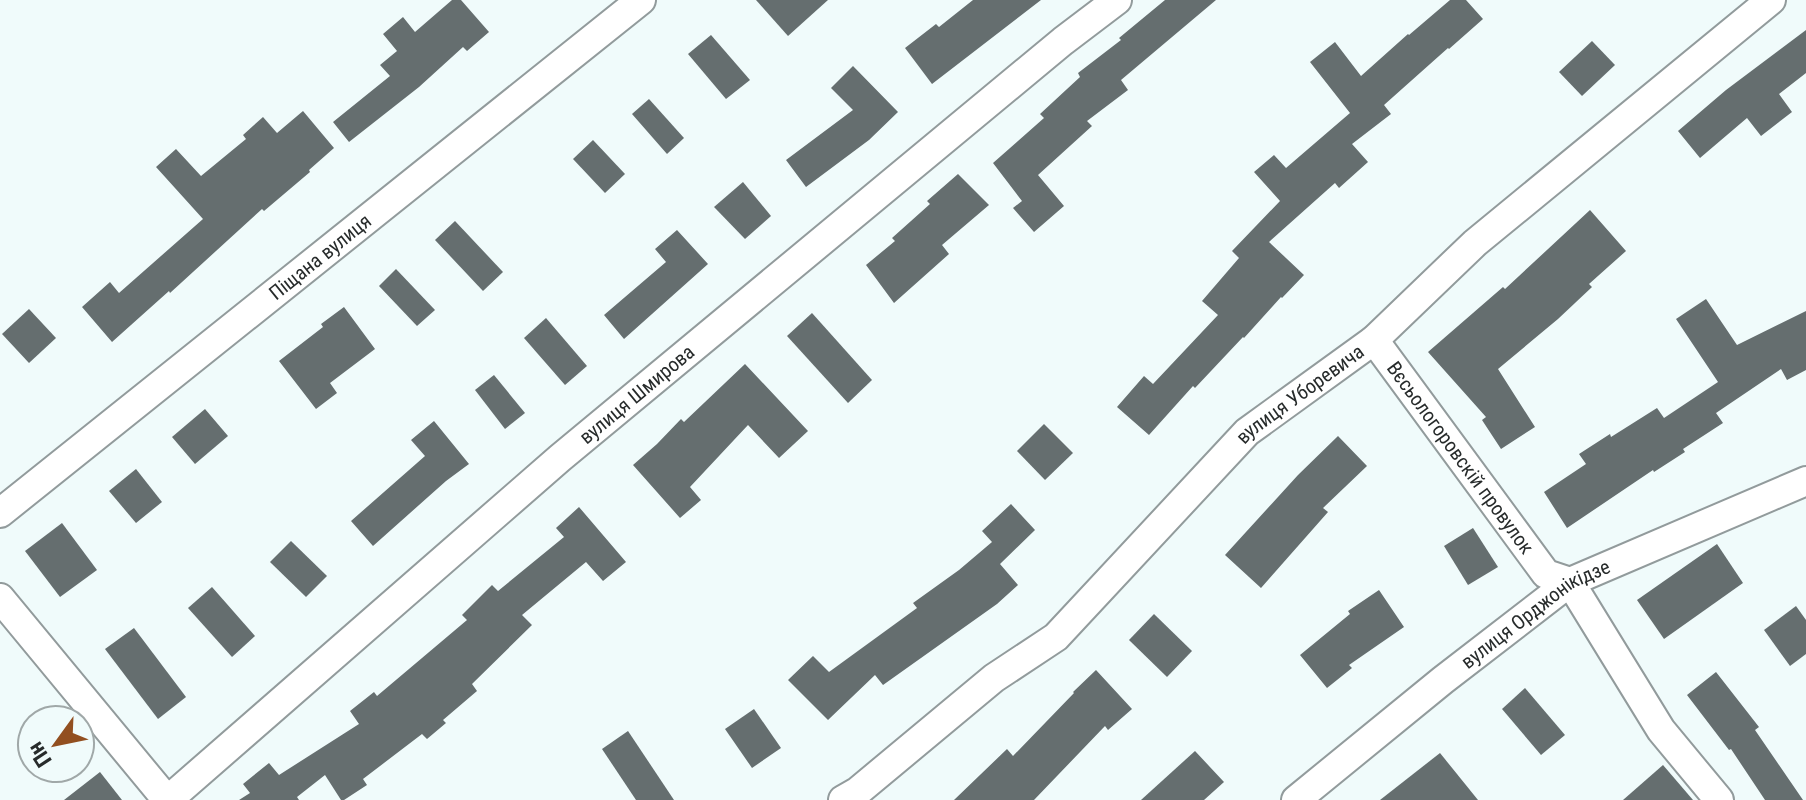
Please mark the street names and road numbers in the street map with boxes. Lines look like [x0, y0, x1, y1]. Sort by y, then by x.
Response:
street label: Піщана вулиця [264, 209, 376, 305]
street label: вулиця Уборевича [1231, 339, 1369, 448]
street label: вулиця Шмирова [574, 340, 699, 449]
street label: Вєсьологоровскій провулок [1382, 357, 1539, 559]
street label: вулиця Орджонікідзе [1456, 554, 1614, 674]

